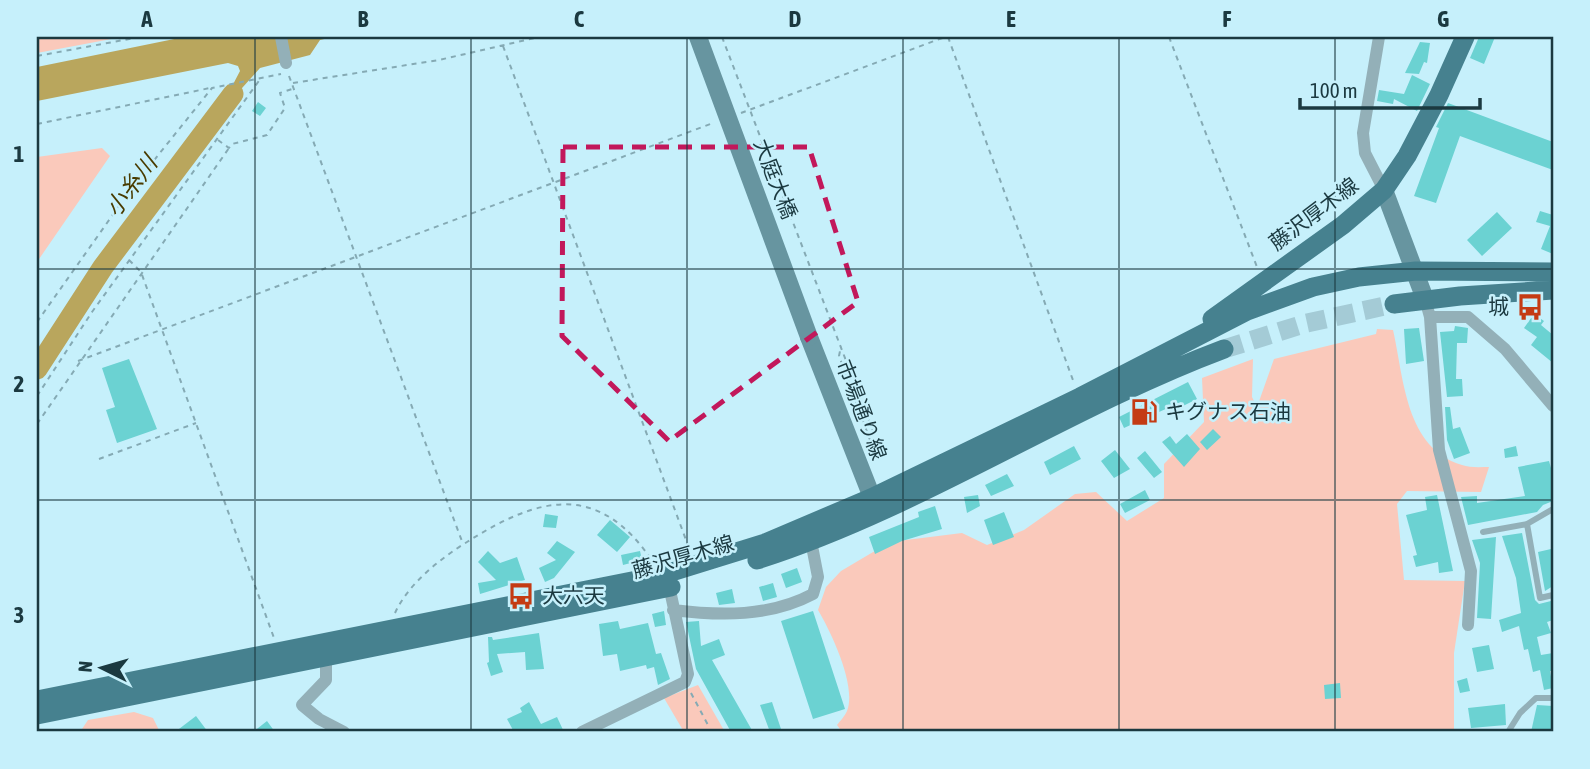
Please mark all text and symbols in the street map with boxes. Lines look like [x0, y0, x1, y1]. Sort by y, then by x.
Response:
text: A [140, 6, 153, 32]
text: B [358, 6, 369, 32]
text: C [574, 6, 585, 32]
text: D [789, 6, 802, 32]
text: E [1006, 6, 1016, 32]
text: F [1222, 6, 1232, 32]
text: G [1437, 6, 1449, 32]
scale bar [1300, 66, 1480, 110]
text: 100 m [1310, 78, 1358, 102]
street label: 大庭大橋 [750, 135, 802, 222]
text: 1 [14, 141, 25, 167]
water label: 小糸川 [100, 148, 164, 221]
street label: 藤沢厚木線 [1264, 172, 1363, 254]
bus stop icon: 城 [1515, 292, 1545, 322]
place label: 城 [1488, 294, 1509, 318]
street label: 市場通り線 [832, 356, 892, 463]
text: 2 [14, 371, 24, 397]
fuel station icon: キグナス石油 [1129, 397, 1159, 427]
place label: キグナス石油 [1165, 399, 1291, 423]
street label: 藤沢厚木線 [629, 530, 736, 582]
bus stop icon: 大六天 [506, 581, 536, 611]
place label: 大六天 [542, 583, 605, 607]
text: 3 [14, 602, 24, 628]
north arrow [66, 632, 136, 702]
text: N [74, 660, 97, 673]

